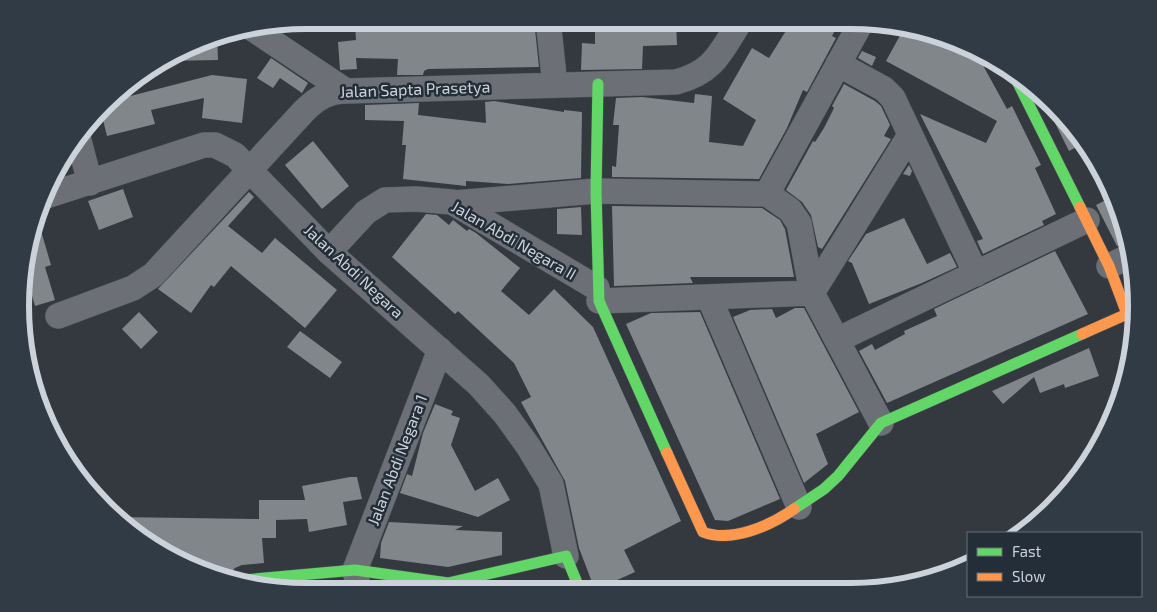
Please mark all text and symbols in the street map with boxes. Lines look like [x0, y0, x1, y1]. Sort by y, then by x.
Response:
street label: Jalan Sapta Prasetya [339, 76, 491, 101]
street label: Jalan Abdi Negara II [449, 196, 580, 283]
street label: Jalan Abdi Negara [301, 220, 408, 321]
street label: Jalan Abdi Negara 1 [363, 392, 430, 528]
legend [967, 532, 1142, 597]
text: Fast [1012, 542, 1042, 560]
text: Slow [1012, 567, 1046, 585]

